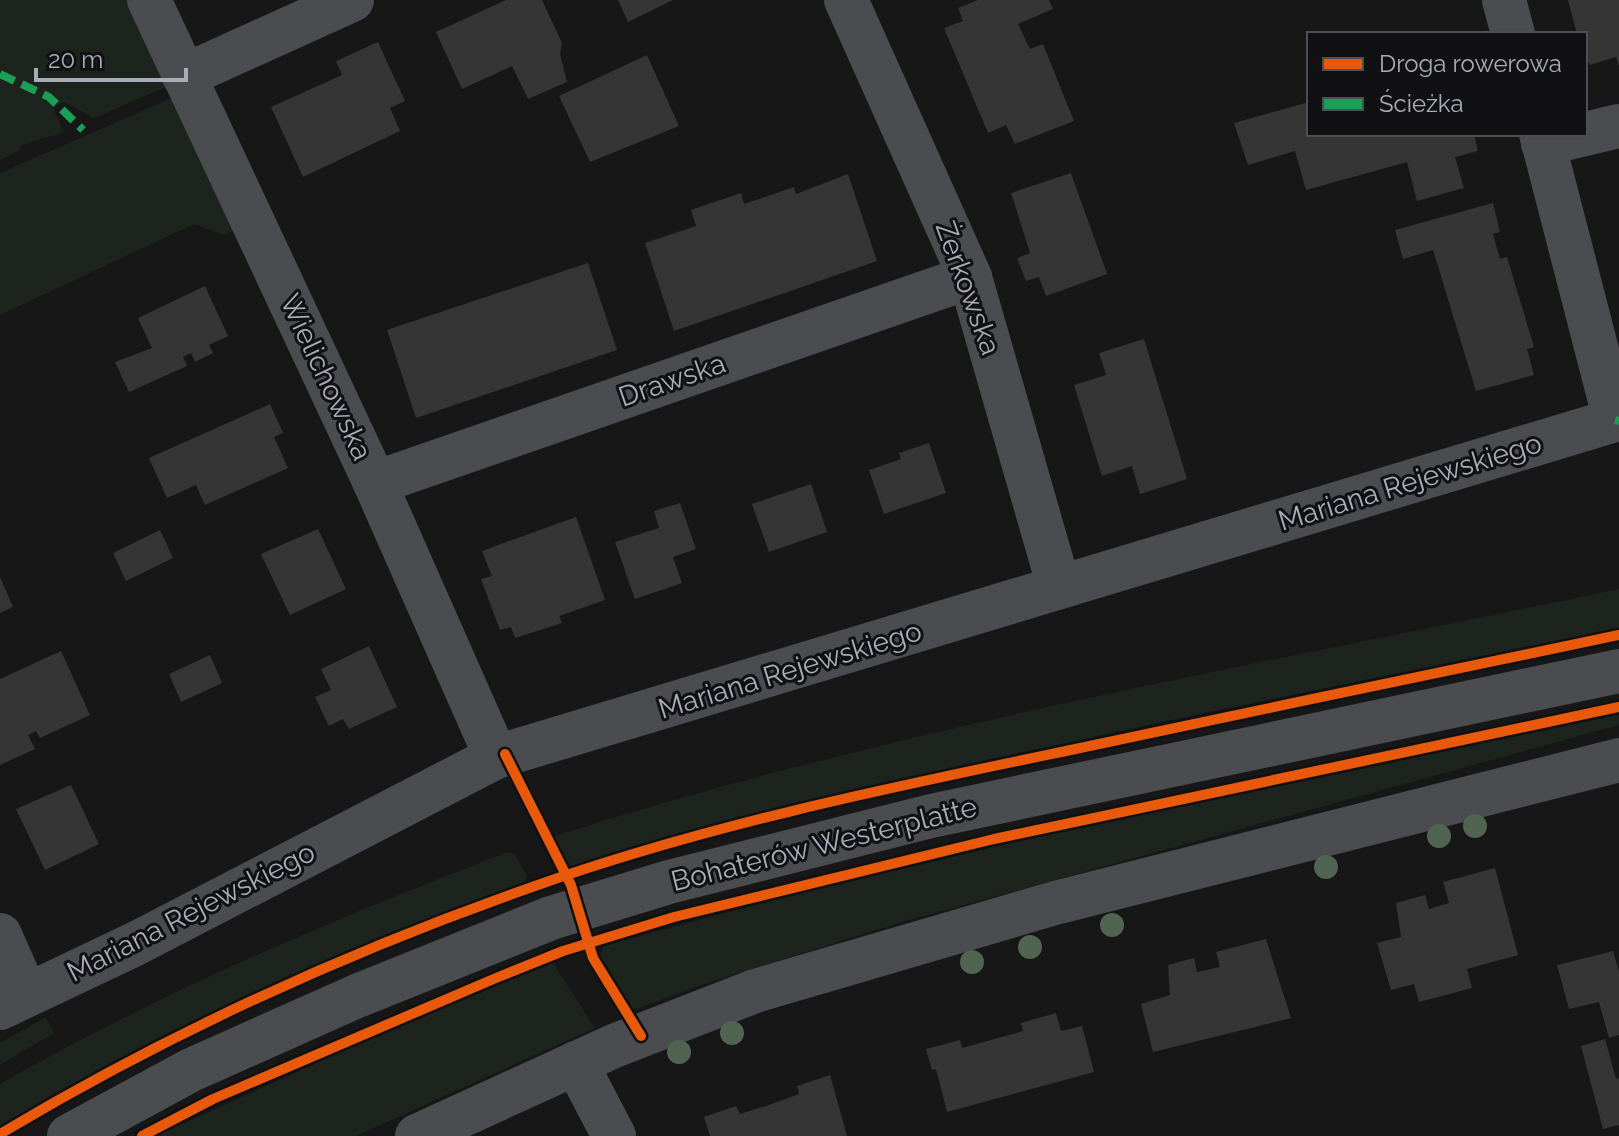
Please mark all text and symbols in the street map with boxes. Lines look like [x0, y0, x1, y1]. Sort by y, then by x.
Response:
scale bar [36, 32, 186, 82]
legend [1307, 32, 1587, 136]
text: 20 m [48, 45, 103, 74]
text: Droga rowerowa [1379, 49, 1562, 78]
text: Ścieżka [1379, 89, 1463, 118]
street label: Żerkowska [929, 217, 1007, 359]
street label: Wielichowska [273, 289, 379, 465]
street label: Drawska [614, 346, 730, 414]
street label: Mariana Rejewskiego [1274, 426, 1546, 538]
street label: Mariana Rejewskiego [654, 614, 926, 726]
street label: Bohaterów Westerplatte [668, 790, 980, 898]
street label: Mariana Rejewskiego [62, 835, 320, 989]

